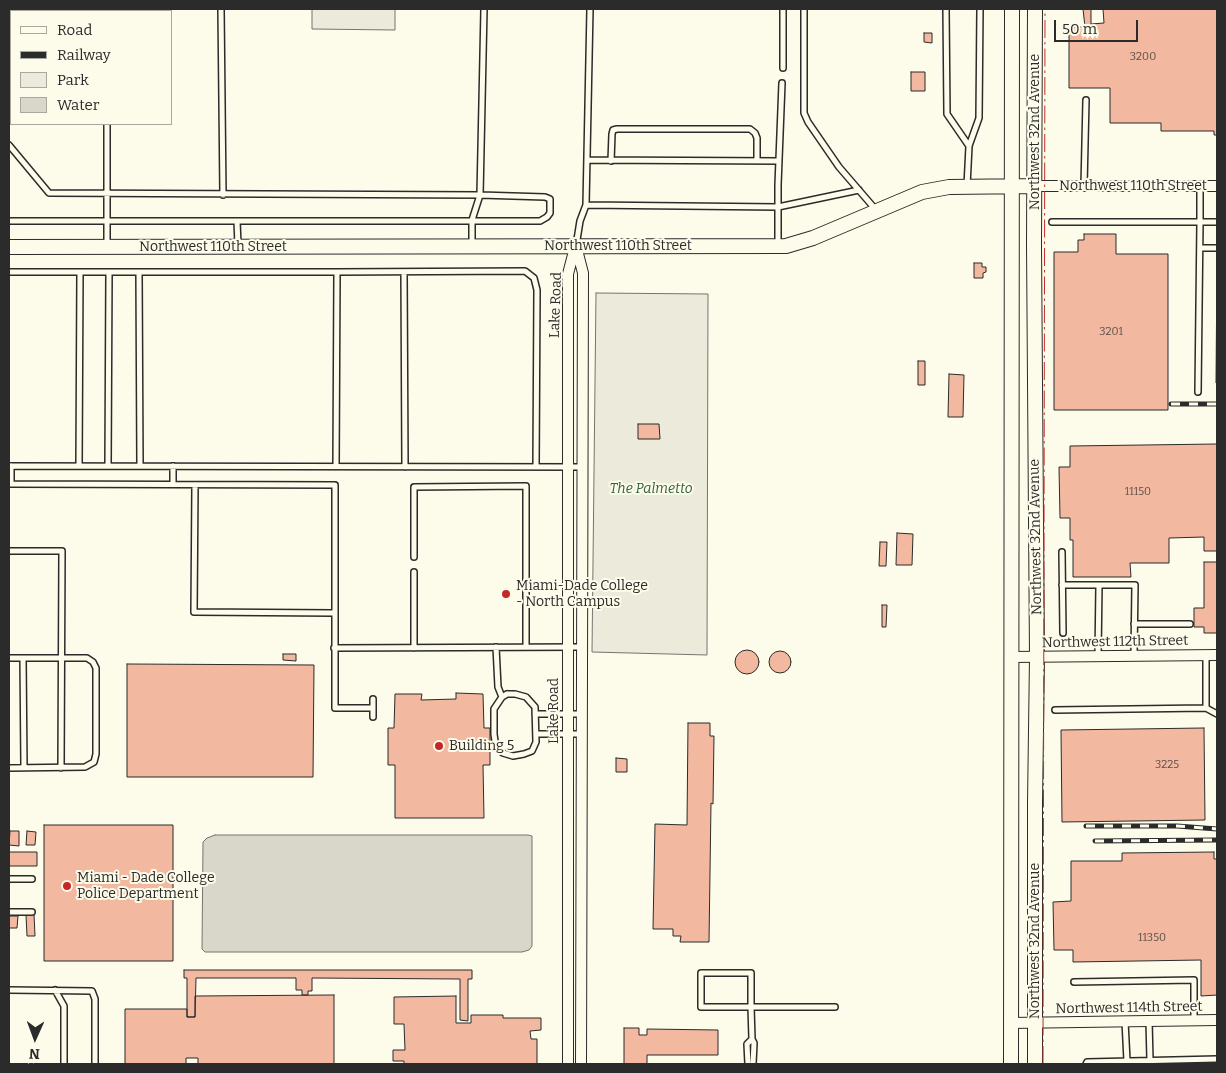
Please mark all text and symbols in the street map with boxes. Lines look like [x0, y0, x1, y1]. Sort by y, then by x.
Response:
legend [10, 10, 172, 125]
scale bar [1056, 10, 1140, 42]
text: 50 m [1062, 20, 1097, 38]
text: Road [57, 21, 92, 39]
text: Railway [57, 46, 111, 64]
house number: 3200 [1130, 50, 1156, 64]
street label: Northwest 32nd Avenue [1027, 54, 1043, 210]
text: Park [57, 71, 89, 89]
text: Water [57, 96, 99, 114]
street label: Northwest 110th Street [1059, 178, 1207, 194]
street label: Northwest 110th Street [544, 238, 692, 254]
street label: Northwest 110th Street [139, 239, 287, 255]
street label: Lake Road [546, 272, 566, 338]
house number: 3201 [1099, 325, 1123, 339]
street label: Northwest 32nd Avenue [1026, 459, 1046, 615]
park label: The Palmetto [610, 481, 692, 497]
house number: 11150 [1125, 485, 1151, 499]
place label: Miami-Dade College - North Campus [516, 578, 648, 610]
marker: Miami-Dade College - North Campus [500, 588, 512, 600]
street label: Northwest 112th Street [1042, 632, 1188, 652]
street label: Lake Road [546, 678, 562, 744]
place label: Building 5 [449, 738, 514, 754]
marker: Building 5 [433, 740, 445, 752]
house number: 3225 [1155, 758, 1179, 772]
street label: Northwest 32nd Avenue [1027, 863, 1043, 1019]
place label: Miami - Dade College Police Department [77, 870, 215, 902]
marker: Miami - Dade College Police Department [61, 880, 73, 892]
house number: 11350 [1138, 931, 1166, 945]
street label: Northwest 114th Street [1055, 998, 1203, 1018]
north arrow [10, 1013, 60, 1063]
text: N [29, 1045, 40, 1062]

